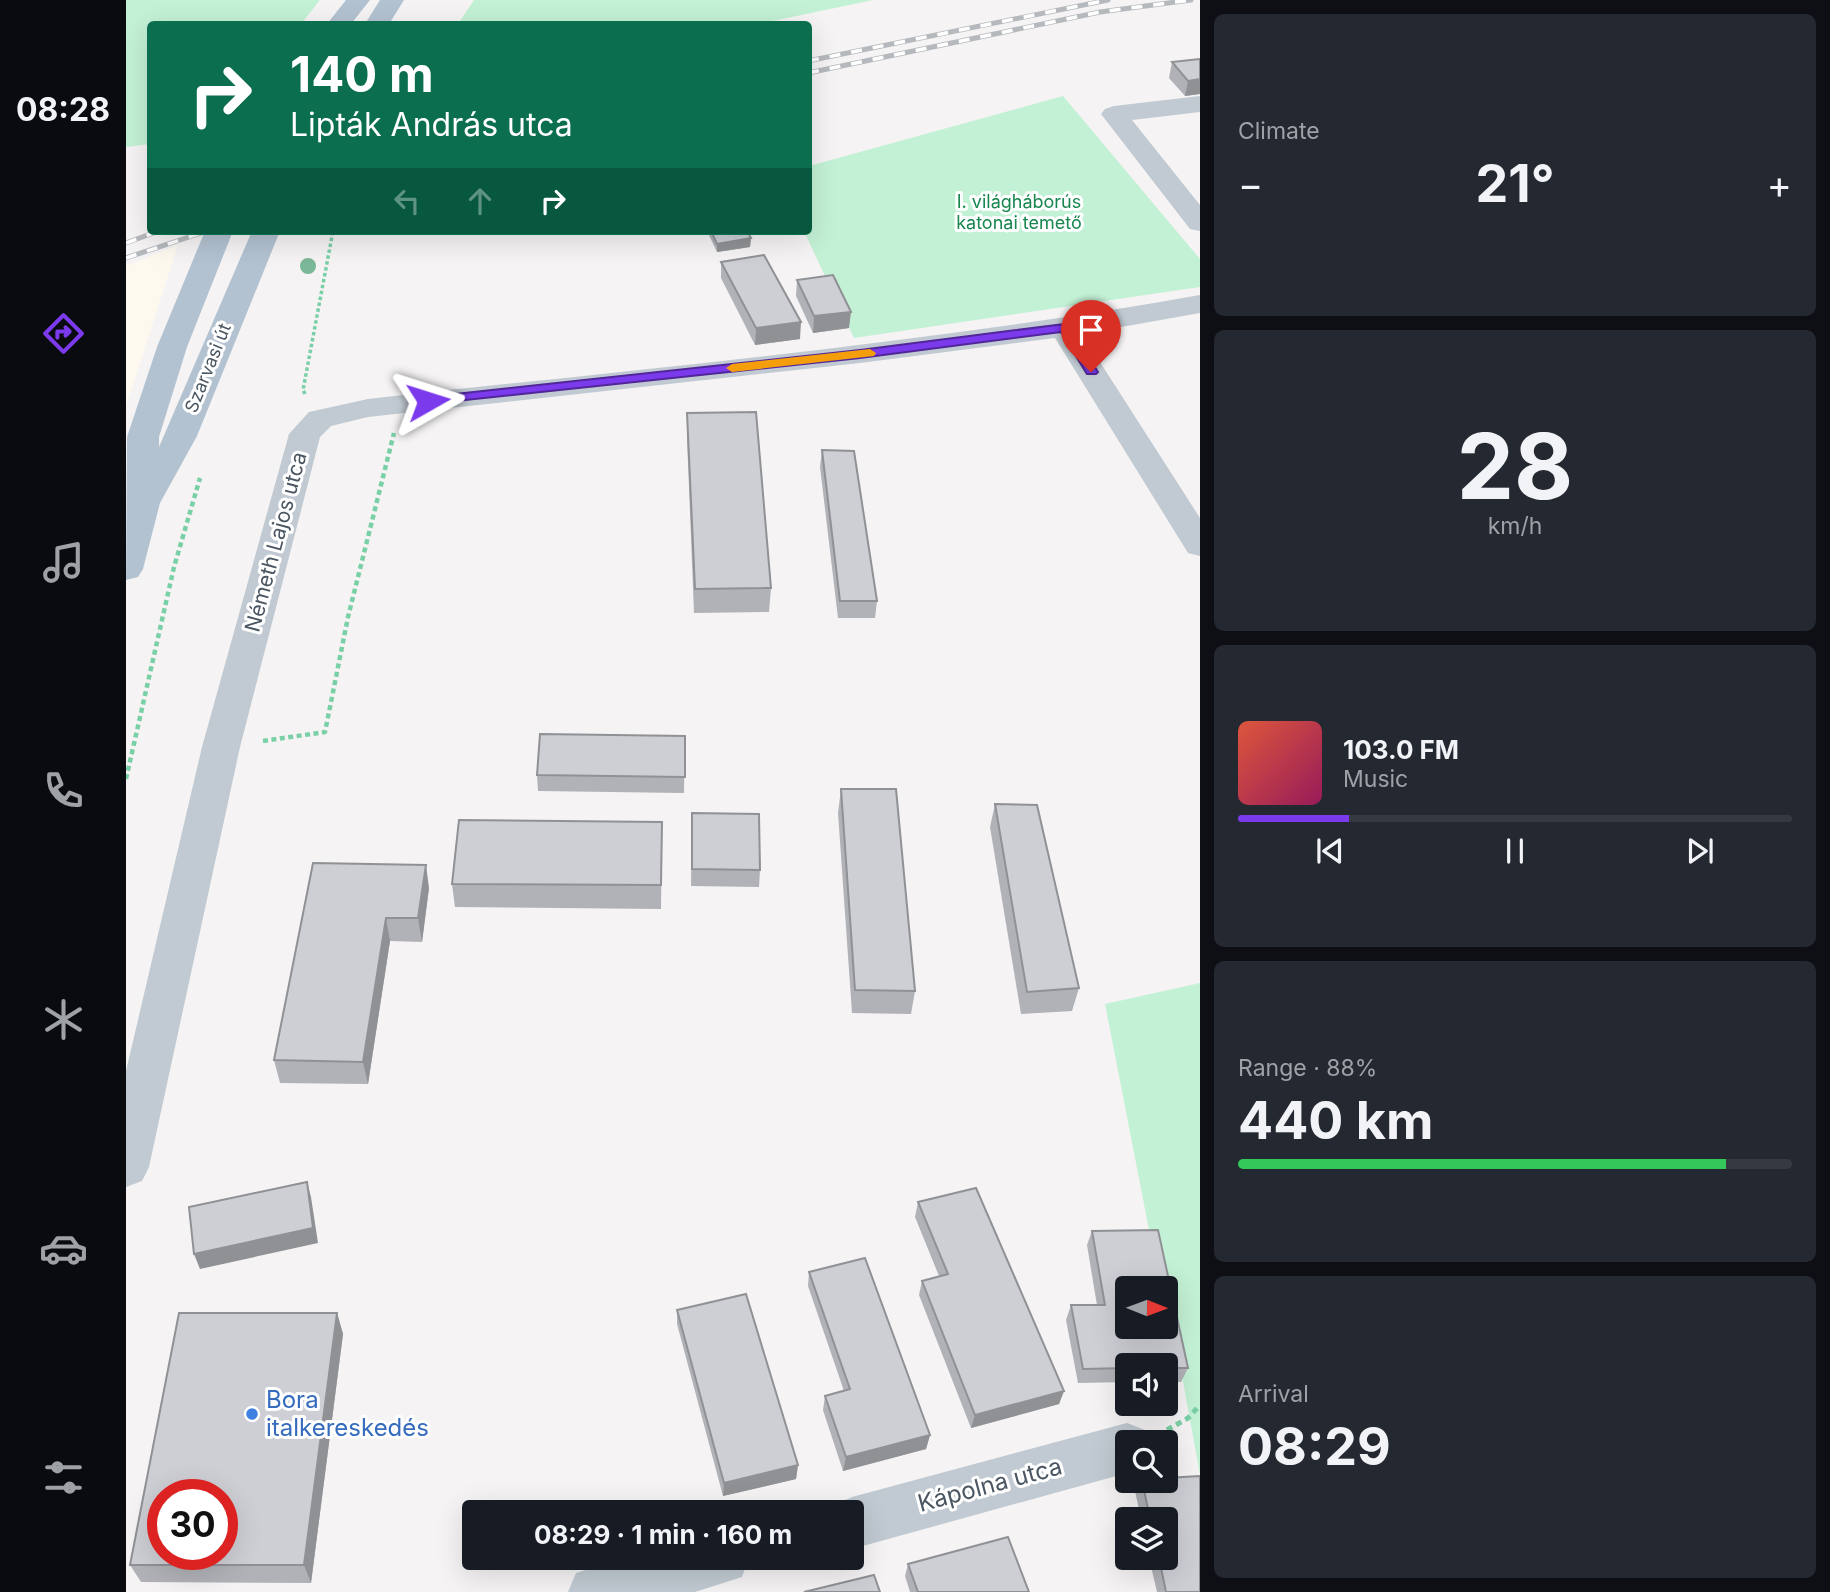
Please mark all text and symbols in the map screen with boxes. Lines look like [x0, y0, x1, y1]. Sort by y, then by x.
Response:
text: 140 m [290, 45, 434, 104]
icon: right [175, 49, 266, 140]
text: 08:28 [16, 90, 110, 129]
text: Lipták András utca [290, 105, 573, 144]
text: Climate [1238, 117, 1320, 145]
text: 21° [1475, 152, 1555, 215]
text: − [1238, 161, 1263, 207]
text: + [1767, 161, 1792, 207]
icon: left [388, 182, 426, 220]
icon: ahead [461, 182, 499, 220]
icon: right [534, 182, 572, 220]
park label: I. világháborús katonai temető [956, 191, 1082, 233]
pin [1061, 300, 1121, 372]
icon: directions [39, 309, 88, 358]
icon: arrive [1072, 311, 1110, 349]
street label: Szarvasi út [180, 320, 235, 415]
position arrow [391, 364, 465, 438]
text: 28 [1457, 411, 1573, 521]
street label: Németh Lajos utca [239, 449, 312, 635]
text: km/h [1488, 512, 1542, 540]
icon: music [39, 538, 88, 587]
text: 103.0 FM [1343, 734, 1459, 765]
text: Music [1343, 765, 1408, 793]
icon: phone [39, 766, 88, 815]
icon: previous [1311, 832, 1349, 870]
icon: pause [1496, 832, 1534, 870]
icon: next [1681, 832, 1719, 870]
icon: climate [39, 995, 88, 1044]
text: Range · 88% [1238, 1054, 1377, 1082]
text: 440 km [1238, 1089, 1433, 1152]
icon: car [39, 1224, 88, 1273]
north arrow [1115, 1276, 1178, 1339]
map controls [1115, 1276, 1178, 1570]
button: sound [1115, 1353, 1178, 1416]
text: Arrival [1238, 1380, 1309, 1408]
place label: Bora italkereskedés [266, 1385, 429, 1442]
marker: Bora italkereskedés [244, 1406, 260, 1422]
text: 08:29 [1238, 1415, 1391, 1478]
button: search [1115, 1430, 1178, 1493]
street label: Kápolna utca [915, 1451, 1065, 1518]
icon: filters [39, 1453, 88, 1502]
speed limit sign: 30 [147, 1479, 238, 1570]
button: layers [1115, 1507, 1178, 1570]
text: 08:29 · 1 min · 160 m [534, 1519, 792, 1550]

